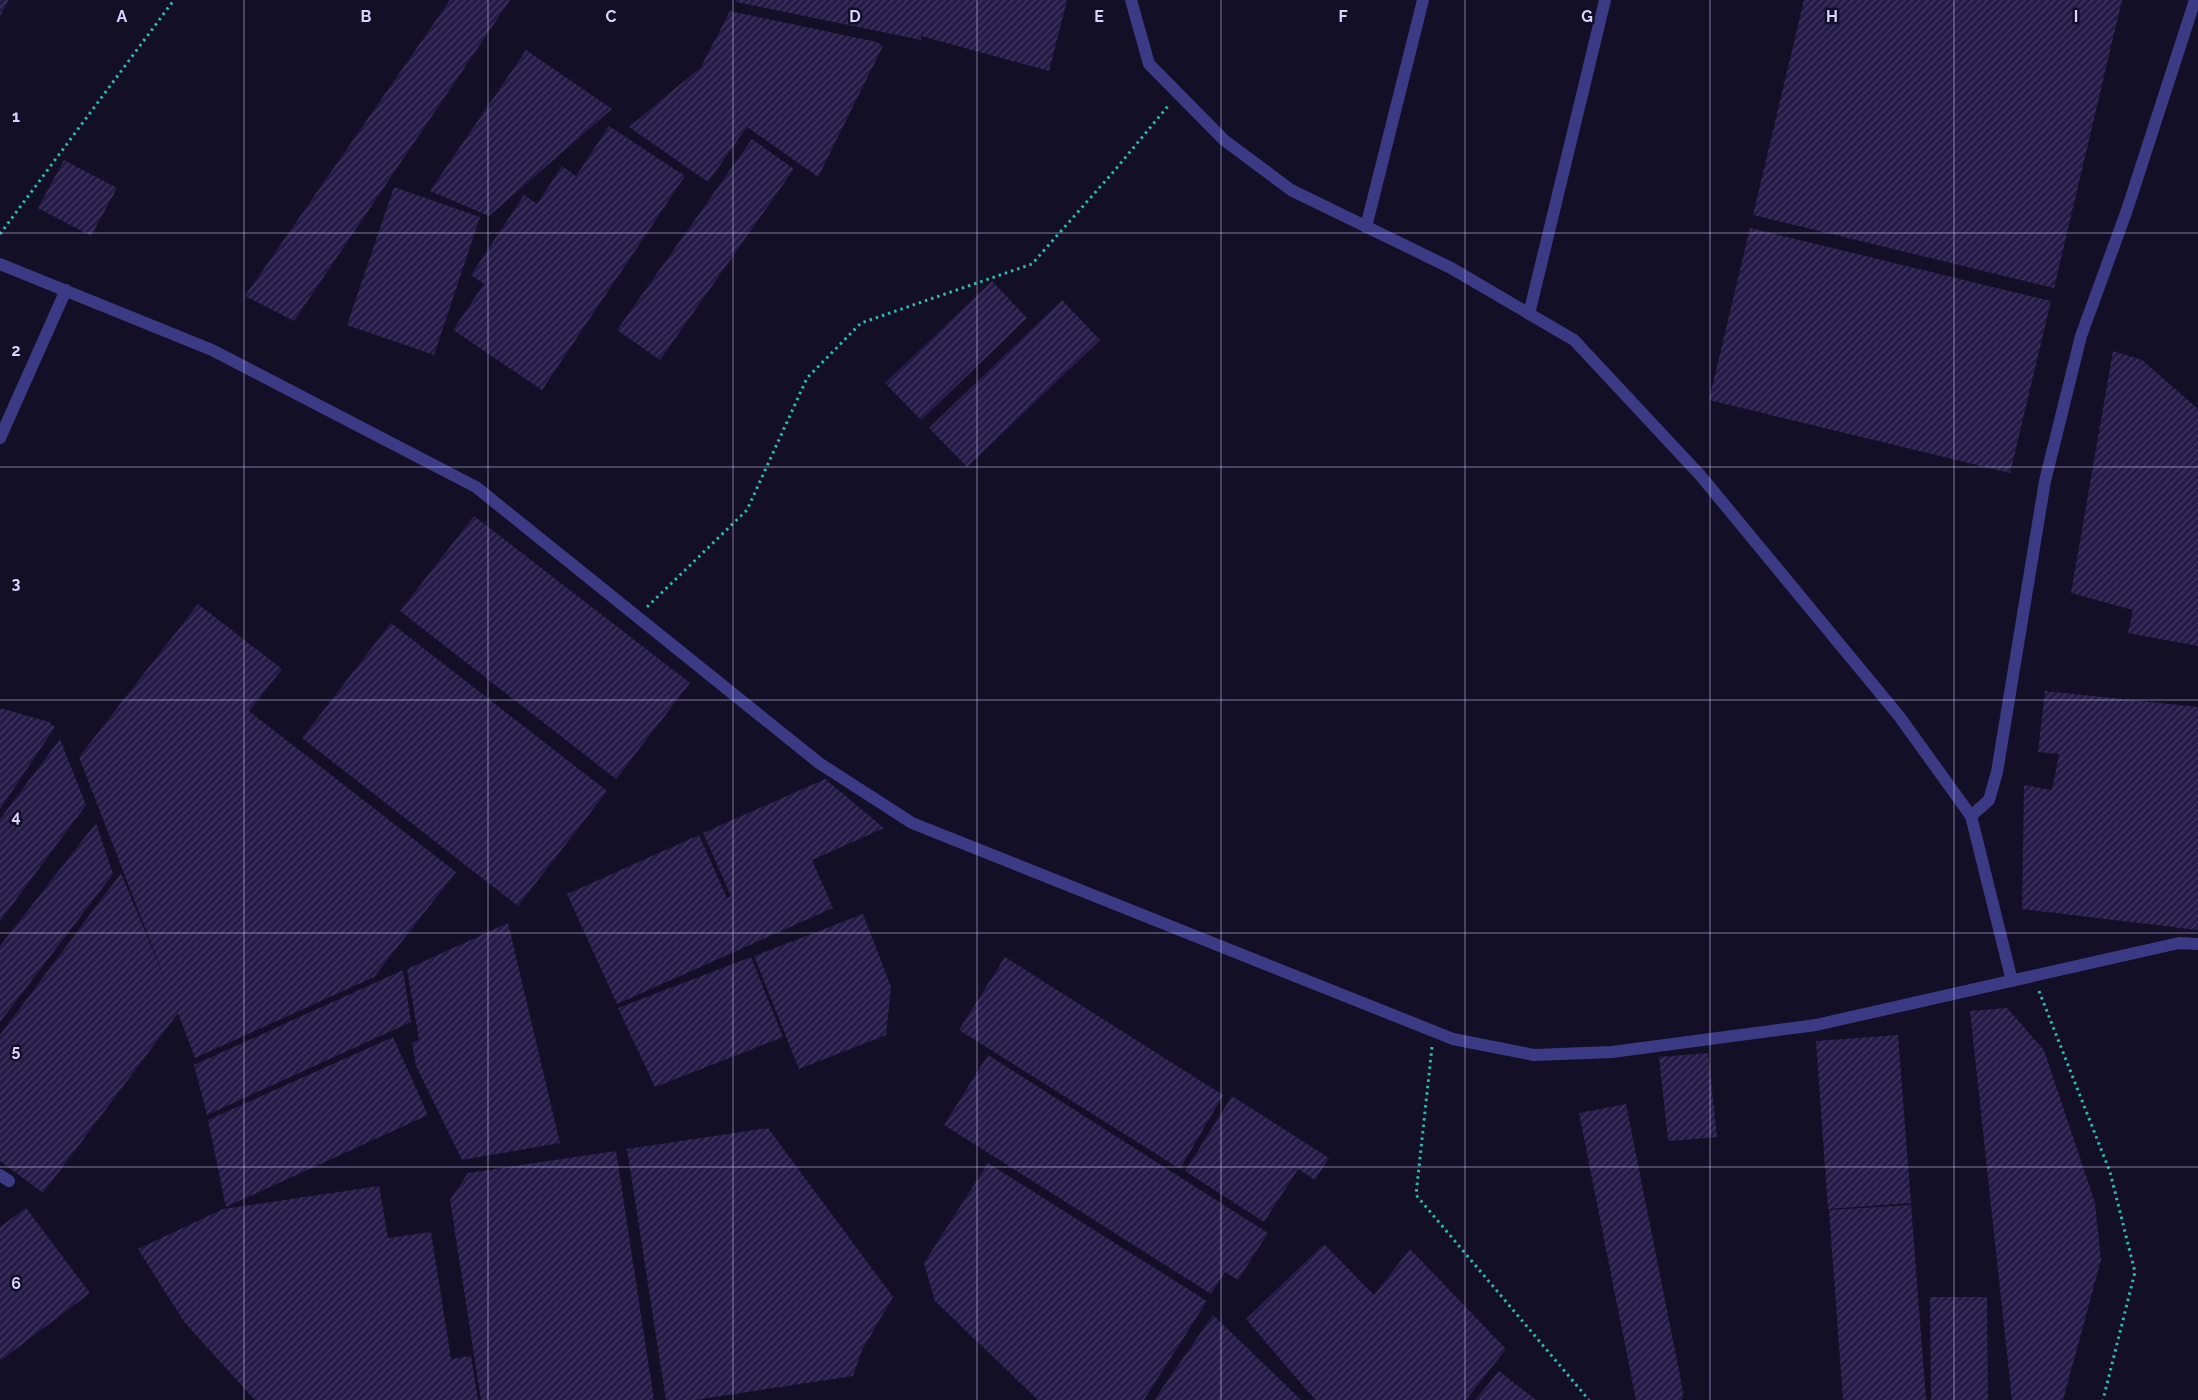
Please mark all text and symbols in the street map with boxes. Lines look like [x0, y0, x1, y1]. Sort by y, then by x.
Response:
text: A [117, 7, 128, 26]
text: B [361, 7, 372, 26]
text: C [606, 7, 617, 26]
text: D [849, 7, 861, 26]
text: E [1094, 7, 1104, 26]
text: F [1338, 7, 1348, 26]
text: G [1581, 7, 1593, 26]
text: H [1826, 7, 1838, 26]
text: I [2074, 7, 2078, 26]
text: 1 [12, 107, 20, 126]
text: 2 [11, 341, 21, 360]
text: 3 [12, 574, 21, 593]
text: 4 [11, 807, 21, 826]
text: 5 [12, 1041, 21, 1060]
text: 6 [11, 1274, 21, 1293]

